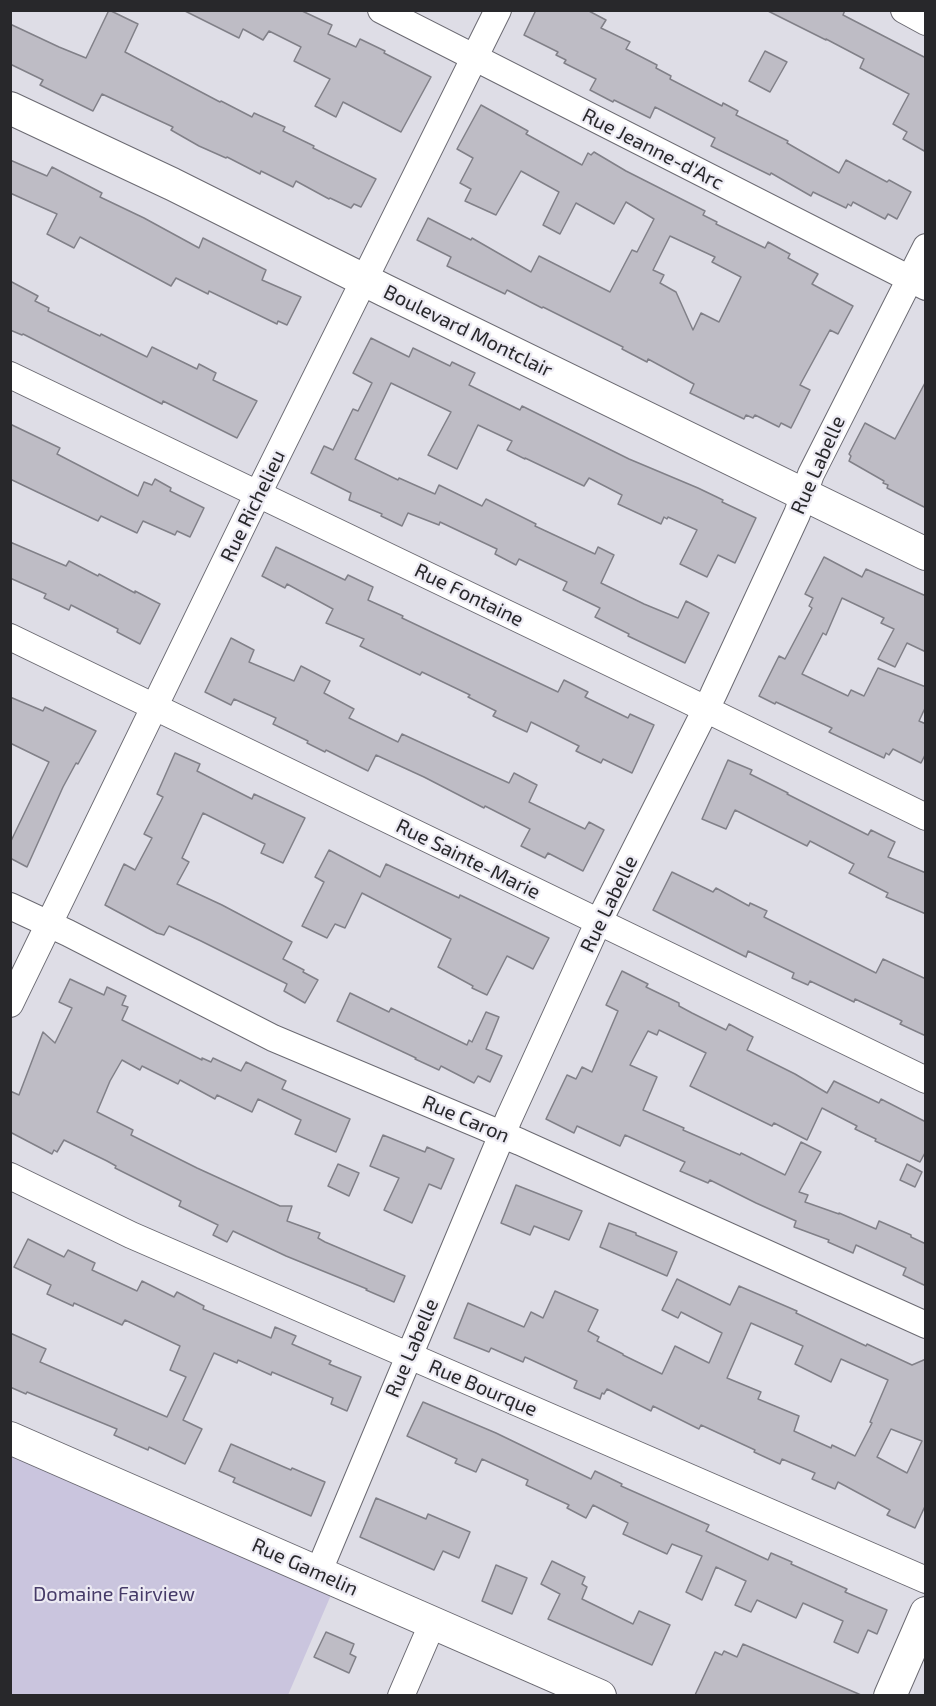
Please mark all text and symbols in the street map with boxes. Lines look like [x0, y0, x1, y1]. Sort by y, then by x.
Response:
street label: Rue Jeanne-d'Arc [578, 103, 728, 195]
street label: Boulevard Montclair [380, 280, 556, 382]
street label: Rue Labelle [786, 412, 850, 518]
street label: Rue Richelieu [216, 446, 290, 566]
street label: Rue Fontaine [411, 558, 527, 632]
street label: Rue Sainte-Marie [392, 814, 544, 904]
street label: Rue Labelle [575, 852, 643, 956]
street label: Rue Caron [419, 1090, 513, 1148]
street label: Rue Labelle [380, 1295, 444, 1401]
street label: Rue Bourque [425, 1354, 541, 1422]
street label: Rue Gamelin [248, 1533, 362, 1601]
park label: Domaine Fairview [33, 1582, 195, 1606]

